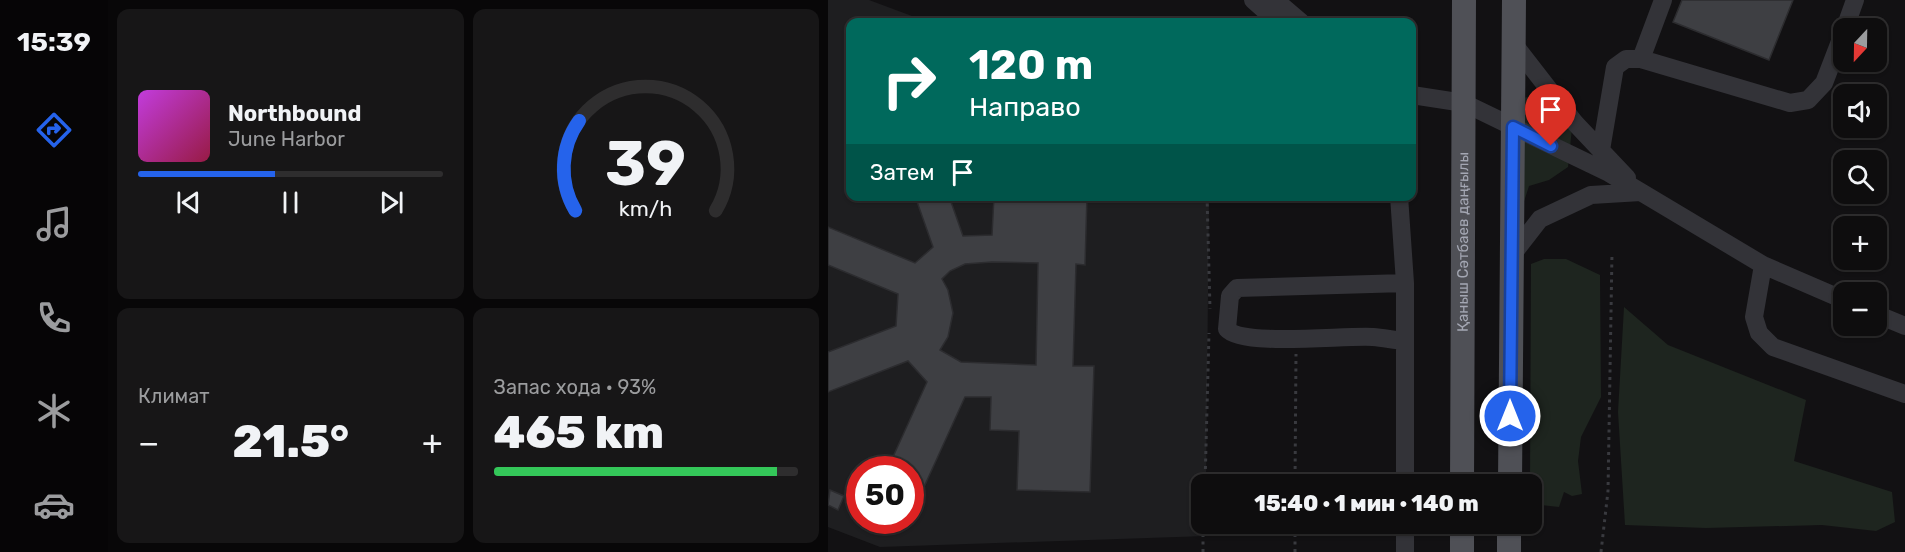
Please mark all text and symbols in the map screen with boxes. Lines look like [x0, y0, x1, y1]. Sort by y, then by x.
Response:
north arrow [1833, 18, 1887, 72]
map controls [1833, 18, 1887, 336]
text: 15:39 [17, 26, 91, 58]
text: 120 m [969, 40, 1093, 90]
icon: right [870, 42, 948, 120]
pin [1525, 84, 1576, 146]
button: sound [1833, 84, 1887, 138]
text: Направо [969, 91, 1081, 123]
icon: arrive [1534, 93, 1567, 126]
text: Northbound [228, 100, 361, 127]
icon: directions [33, 109, 75, 151]
text: June Harbor [228, 127, 345, 151]
text: 39 [605, 127, 686, 201]
button: search [1833, 150, 1887, 204]
street label: Қаныш Сәтбаев даңғылы [1454, 152, 1472, 332]
icon: arrive [946, 156, 979, 189]
text: Затем [870, 159, 934, 186]
icon: previous [172, 186, 205, 219]
icon: pause [274, 186, 307, 219]
icon: next [375, 186, 408, 219]
text: km/h [619, 197, 673, 222]
icon: music [33, 203, 75, 245]
button: + [1833, 216, 1887, 270]
button: − [1833, 282, 1887, 336]
icon: phone [33, 297, 75, 339]
text: Запас хода · 93% [494, 375, 656, 399]
text: Климат [138, 384, 210, 408]
position arrow [1478, 384, 1542, 448]
icon: climate [33, 390, 75, 432]
text: 465 km [494, 406, 664, 459]
text: 21.5° [232, 415, 349, 468]
text: − [138, 423, 159, 462]
text: + [422, 423, 442, 462]
speed limit sign: 50 [846, 456, 924, 534]
icon: car [33, 484, 75, 526]
text: 15:40 · 1 мин · 140 m [1254, 490, 1479, 517]

